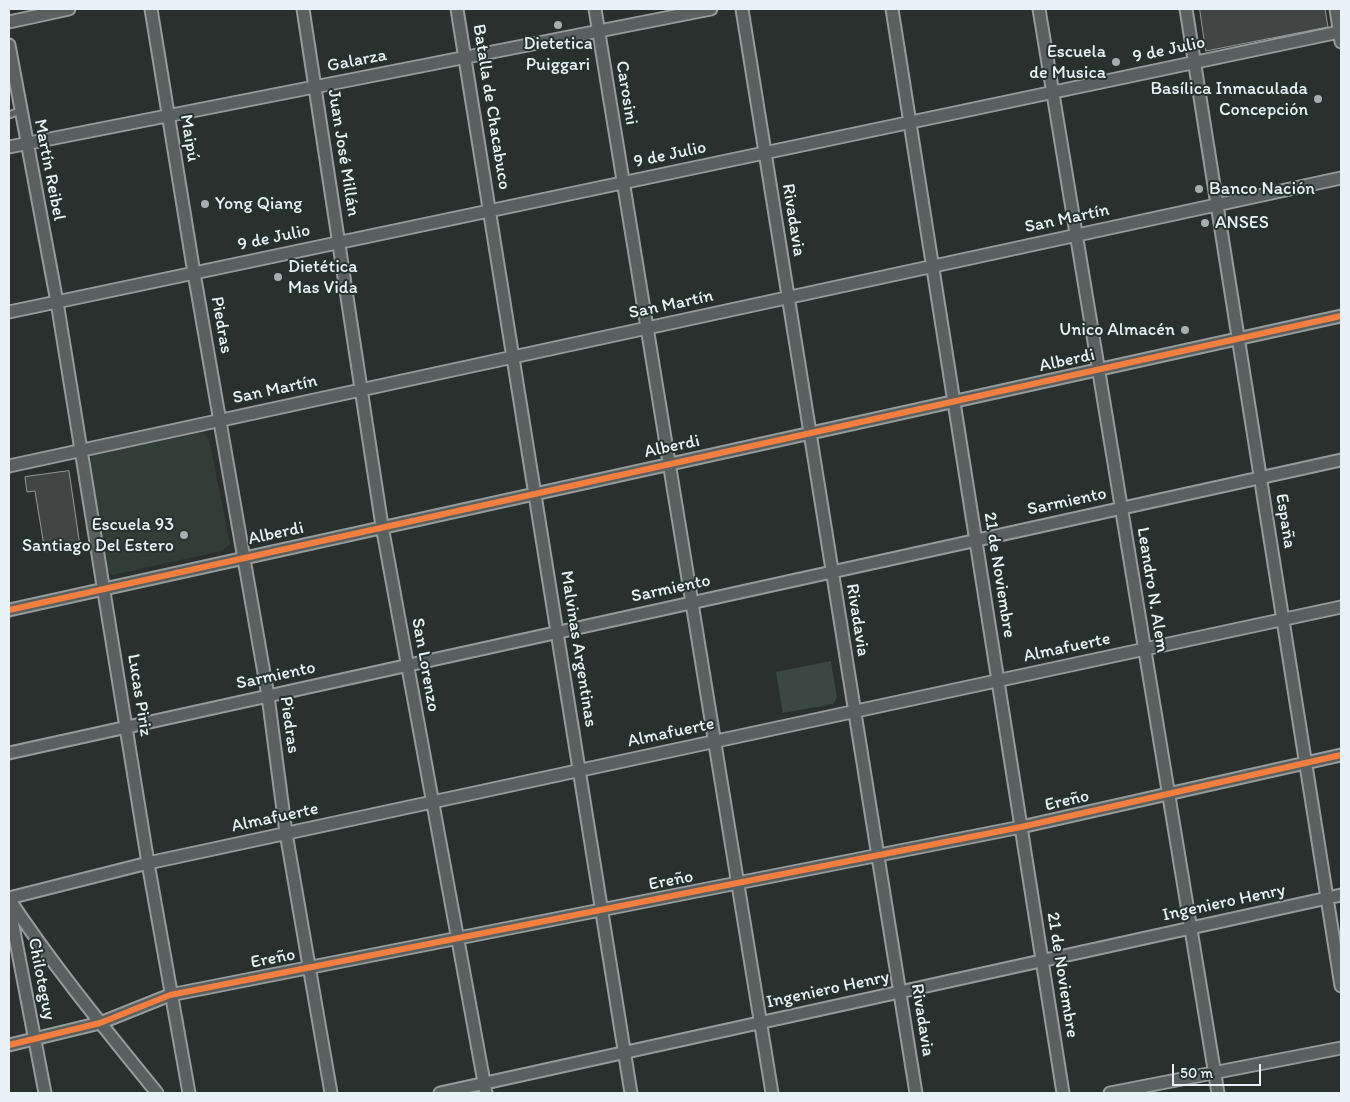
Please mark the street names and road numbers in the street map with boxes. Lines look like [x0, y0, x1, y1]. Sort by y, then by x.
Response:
street label: Batalla de Chacabuco [467, 23, 515, 191]
street label: 9 de Julio [1131, 32, 1207, 68]
street label: Galarza [325, 45, 389, 77]
street label: Carosini [610, 59, 642, 127]
street label: Juan José Millán [322, 88, 364, 218]
street label: Maipú [175, 113, 203, 163]
street label: Martín Reibel [29, 117, 69, 223]
street label: 9 de Julio [632, 137, 708, 173]
street label: Rivadavia [777, 182, 809, 258]
street label: San Martín [1023, 200, 1111, 238]
street label: 9 de Julio [236, 220, 312, 256]
street label: San Martín [627, 286, 715, 324]
street label: Piedras [205, 295, 237, 355]
street label: Alberdi [1037, 345, 1097, 377]
street label: San Martín [231, 371, 319, 409]
street label: Alberdi [642, 431, 702, 463]
street label: Sarmiento [1025, 483, 1109, 521]
street label: España [1270, 492, 1300, 550]
street label: 21 de Noviembre [978, 511, 1020, 639]
street label: Alberdi [246, 518, 306, 550]
street label: Leandro N. Alem [1131, 526, 1173, 654]
street label: Malvinas Argentinas [555, 569, 601, 729]
street label: Sarmiento [629, 570, 713, 608]
street label: Rivadavia [841, 582, 873, 658]
street label: San Lorenzo [406, 616, 444, 714]
street label: Almafuerte [1022, 628, 1112, 668]
street label: Lucas Piriz [122, 652, 156, 738]
street label: Sarmiento [234, 657, 318, 695]
street label: Piedras [274, 695, 304, 755]
street label: Almafuerte [626, 713, 716, 753]
street label: Ereño [1043, 785, 1091, 817]
street label: Almafuerte [230, 798, 320, 838]
street label: Ereño [647, 866, 695, 896]
street label: Ingeniero Henry [1161, 879, 1287, 927]
street label: 21 de Noviembre [1041, 911, 1083, 1039]
street label: Chiloteguy [22, 936, 60, 1022]
street label: Ereño [249, 944, 297, 974]
street label: Ingeniero Henry [765, 966, 891, 1014]
street label: Rivadavia [906, 982, 938, 1058]

